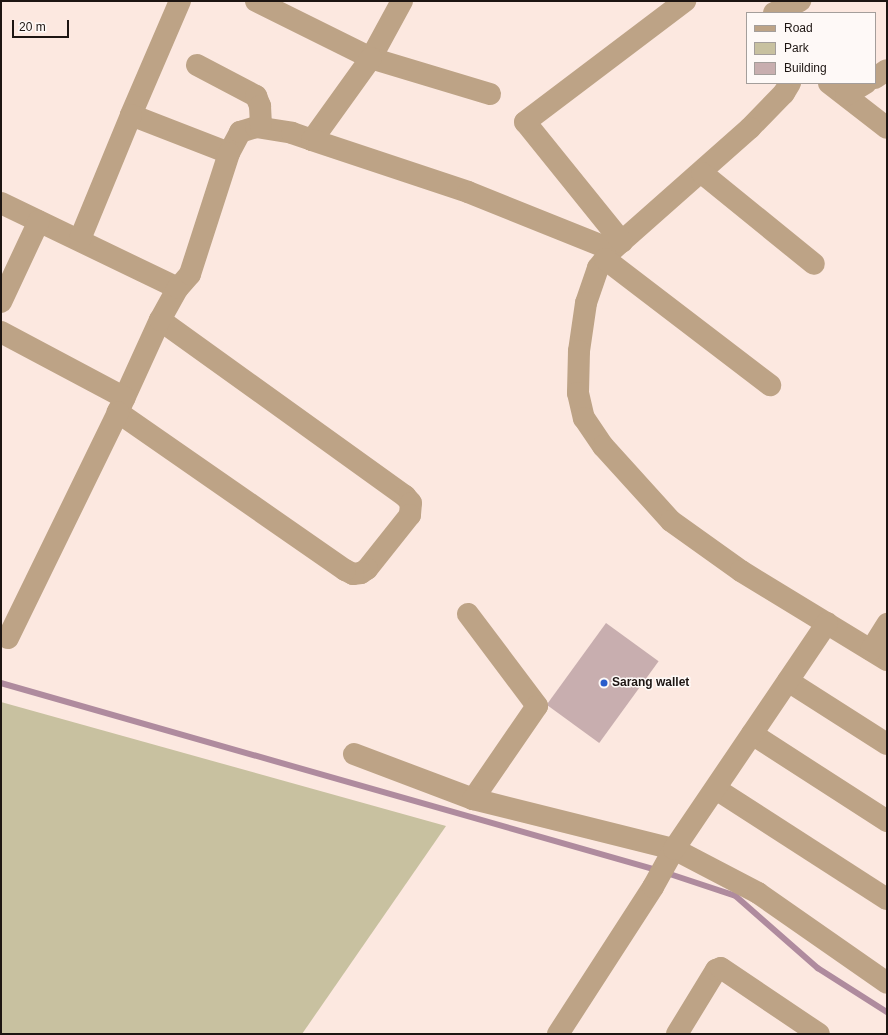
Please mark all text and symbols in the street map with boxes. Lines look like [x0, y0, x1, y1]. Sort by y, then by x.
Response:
scale bar [14, 12, 71, 38]
legend [746, 12, 876, 84]
text: 20 m [19, 20, 46, 34]
text: Road [784, 21, 813, 35]
text: Park [784, 41, 809, 55]
text: Building [784, 61, 827, 75]
place label: Sarang wallet [612, 676, 689, 690]
marker: Sarang wallet [599, 678, 609, 688]

